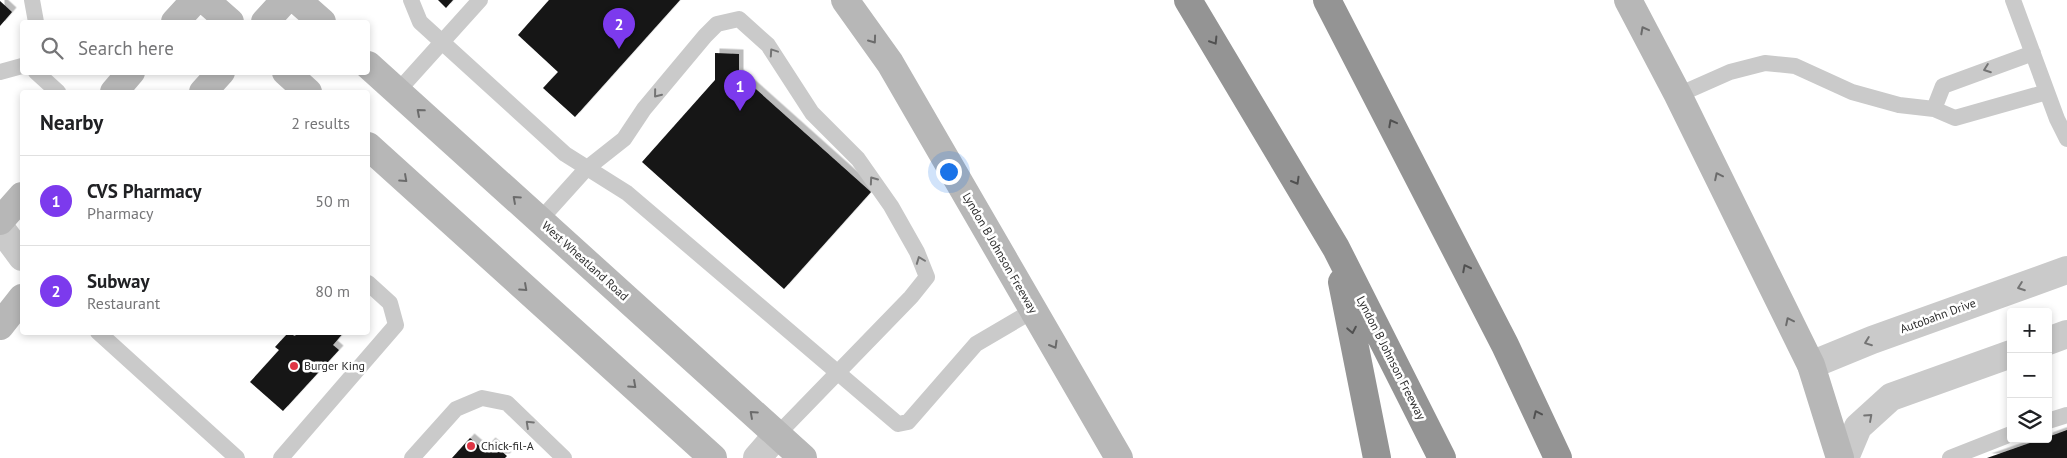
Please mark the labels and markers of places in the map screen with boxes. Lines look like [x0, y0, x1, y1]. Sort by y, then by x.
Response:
pin: 2 [603, 8, 635, 49]
pin: 1 [724, 70, 756, 111]
place label: Burger King [304, 358, 365, 373]
marker: Burger King [288, 360, 300, 372]
place label: Chick-fil-A [481, 438, 534, 453]
marker: Chick-fil-A [465, 440, 477, 452]

